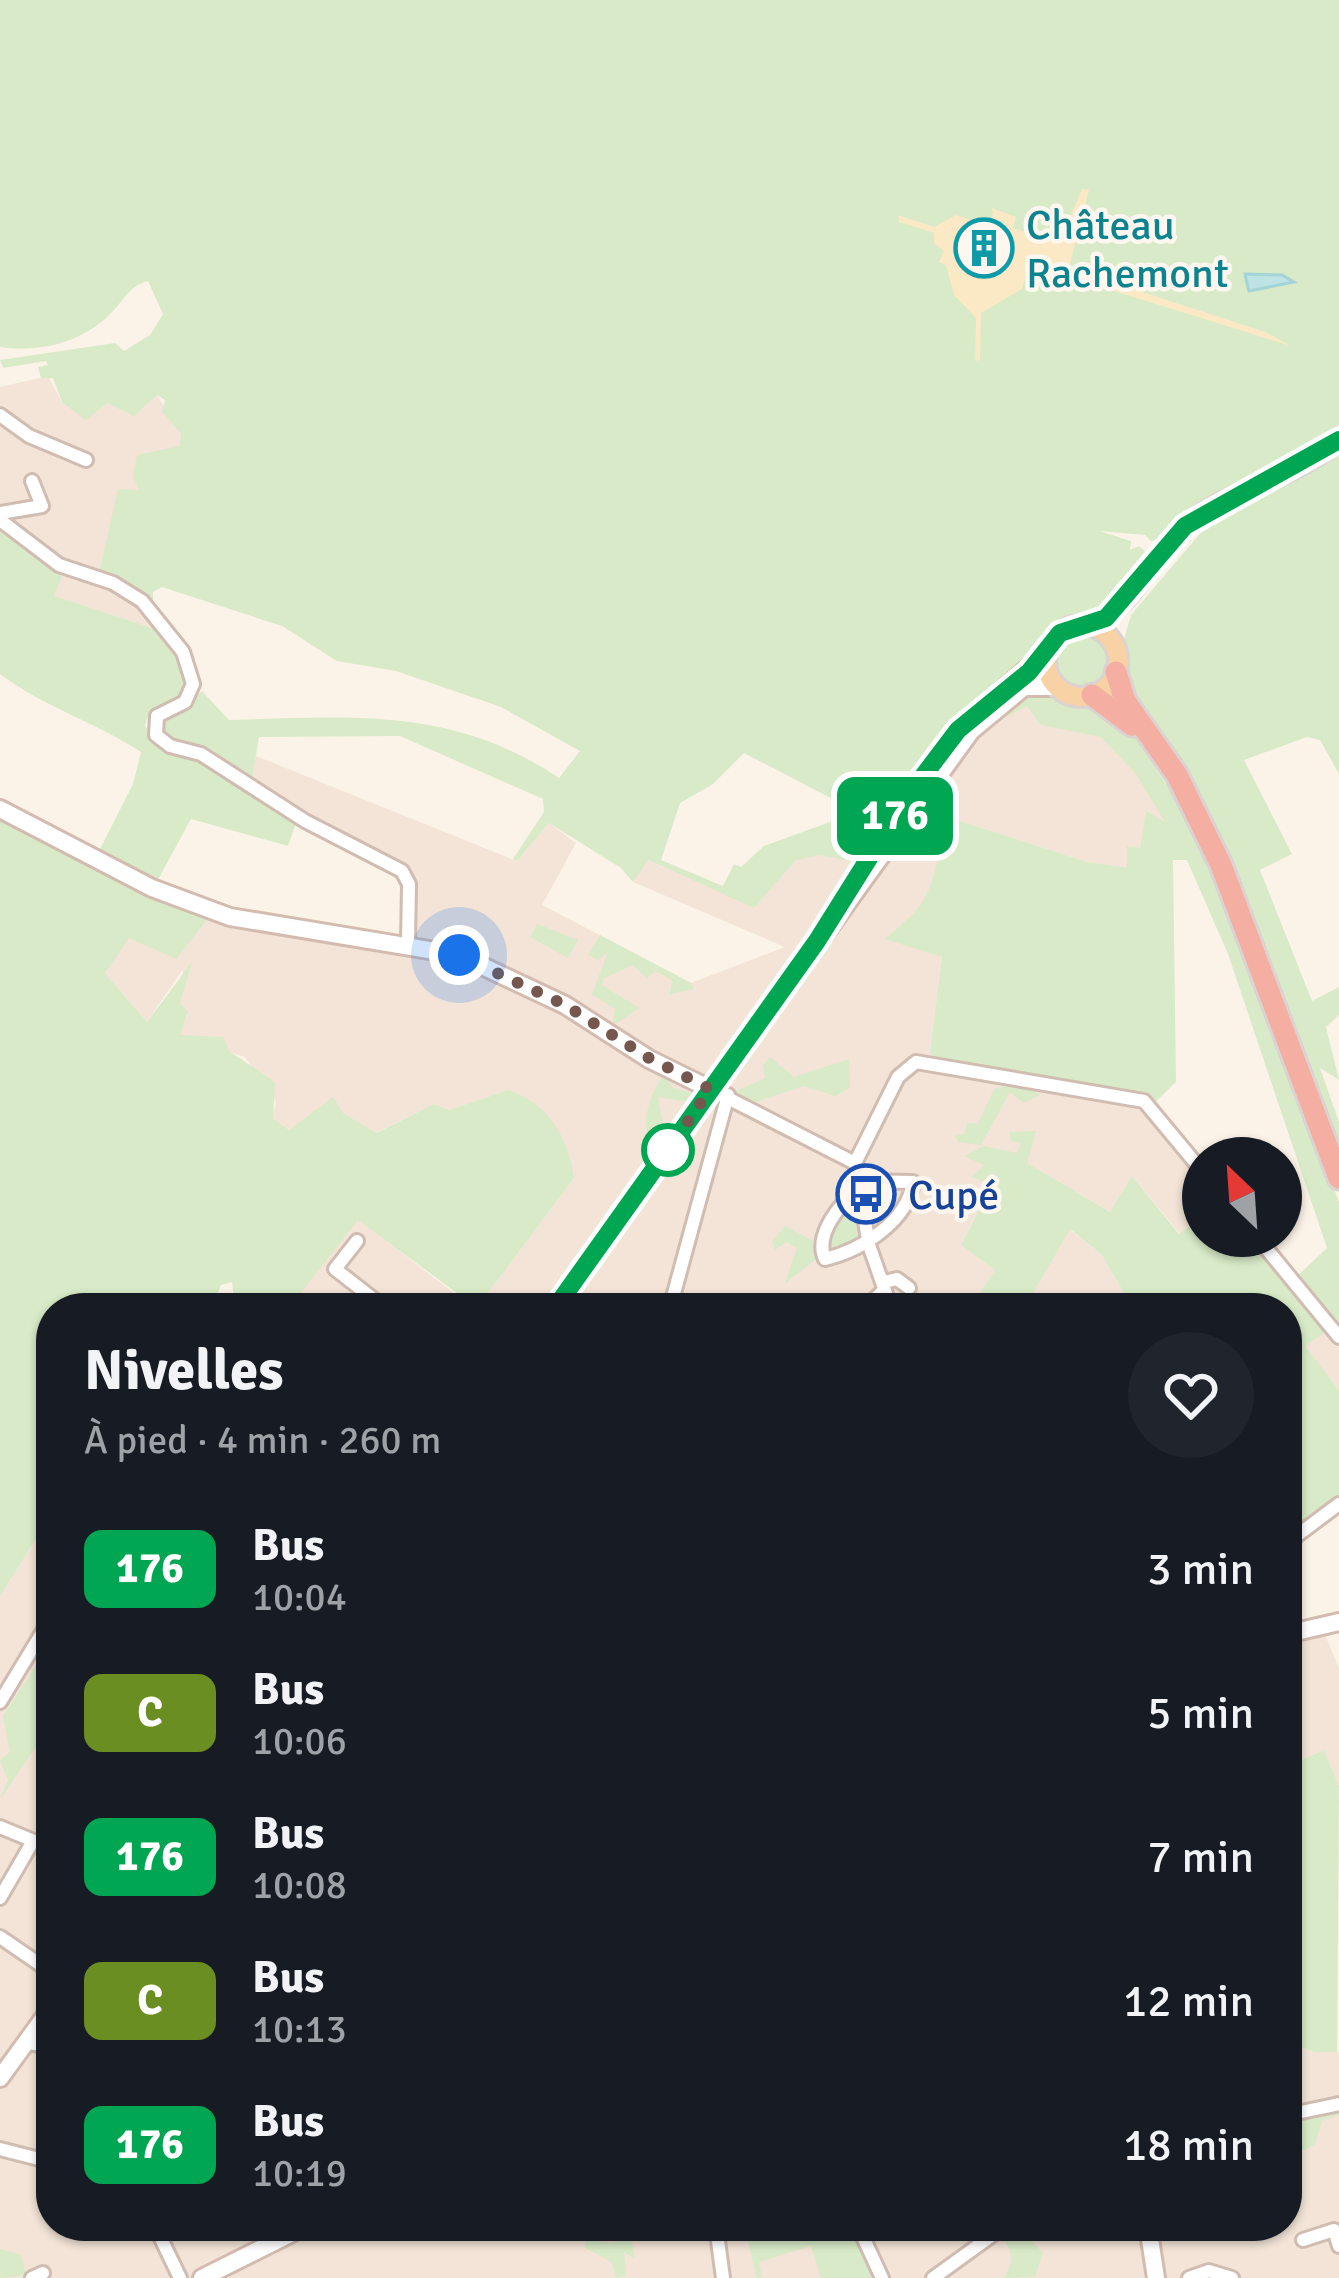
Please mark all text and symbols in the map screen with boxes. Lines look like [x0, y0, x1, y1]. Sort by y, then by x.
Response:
place label: Château Rachemont [1026, 200, 1229, 299]
building icon: Château Rachemont [953, 217, 1015, 279]
line badge: 176 [826, 777, 964, 855]
text: 176 [861, 790, 929, 841]
your location [429, 925, 489, 985]
unlabelled marker [643, 1125, 693, 1175]
north arrow [1182, 1137, 1302, 1257]
map controls [1182, 1137, 1302, 1257]
bus stop icon: Cupé [835, 1163, 897, 1225]
place label: Cupé [908, 1170, 999, 1221]
button: heart [1128, 1332, 1254, 1458]
text: Nivelles [84, 1335, 283, 1406]
text: À pied · 4 min · 260 m [84, 1416, 441, 1464]
text: Bus [252, 1518, 324, 1573]
text: 3 min [1147, 1542, 1254, 1597]
text: 176 [116, 1543, 184, 1594]
text: 10:04 [252, 1573, 347, 1621]
text: Bus [252, 1662, 324, 1717]
text: 5 min [1147, 1686, 1254, 1741]
text: C [137, 1687, 163, 1738]
text: 10:06 [252, 1717, 347, 1765]
text: Bus [252, 1806, 324, 1861]
text: 7 min [1147, 1830, 1254, 1885]
text: 176 [116, 1831, 184, 1882]
text: 10:08 [252, 1861, 347, 1909]
text: Bus [252, 1950, 324, 2005]
text: 12 min [1123, 1974, 1254, 2029]
text: C [137, 1975, 163, 2026]
text: 10:13 [252, 2005, 347, 2053]
text: Bus [252, 2094, 324, 2149]
text: 18 min [1123, 2118, 1254, 2173]
text: 176 [116, 2119, 184, 2170]
text: 10:19 [252, 2149, 347, 2197]

